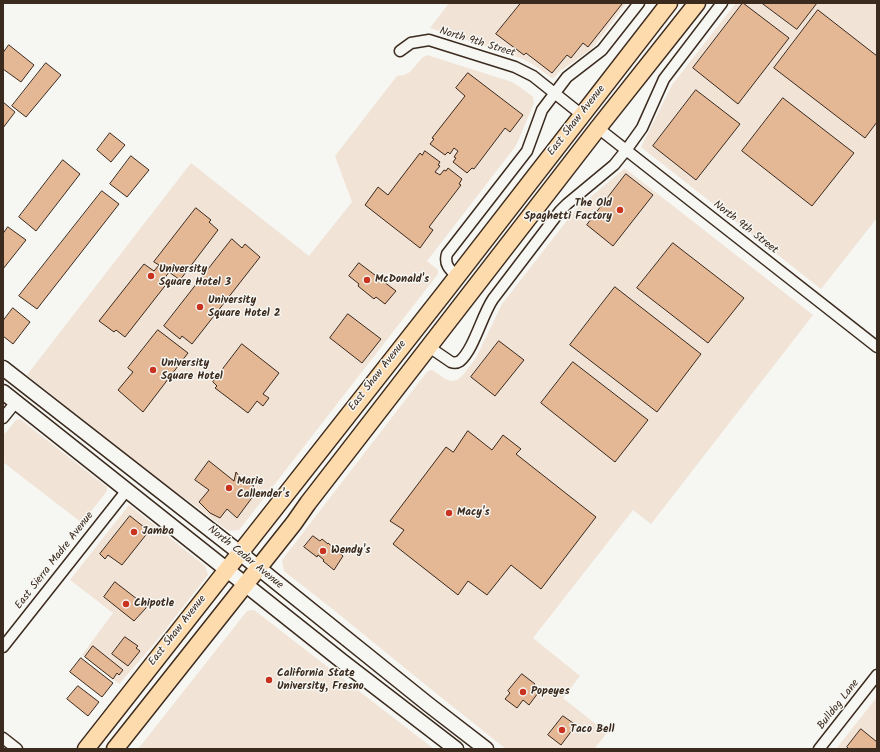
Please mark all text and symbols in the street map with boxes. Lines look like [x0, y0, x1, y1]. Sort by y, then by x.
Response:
street label: North 9th Street [438, 25, 516, 61]
street label: East Shaw Avenue [545, 83, 609, 159]
place label: The Old Spaghetti Factory [524, 197, 612, 223]
street label: North 9th Street [710, 199, 780, 257]
marker: The Old Spaghetti Factory [615, 205, 625, 215]
place label: University Square Hotel 3 [159, 263, 231, 289]
marker: University Square Hotel 3 [146, 271, 156, 281]
place label: McDonald's [375, 273, 429, 287]
marker: McDonald's [362, 275, 372, 285]
place label: University Square Hotel 2 [208, 294, 280, 320]
marker: University Square Hotel 2 [195, 302, 205, 312]
street label: East Shaw Avenue [346, 338, 410, 414]
place label: University Square Hotel [161, 357, 223, 383]
marker: University Square Hotel [148, 365, 158, 375]
place label: Marie Callender's [237, 475, 290, 501]
marker: Marie Callender's [224, 483, 234, 493]
place label: Macy's [457, 506, 490, 520]
marker: Macy's [444, 508, 454, 518]
street label: East Sierra Madre Avenue [13, 510, 97, 612]
street label: North Cedar Avenue [205, 524, 285, 592]
place label: Jamba [142, 525, 174, 539]
marker: Jamba [129, 527, 139, 537]
place label: Wendy's [331, 544, 370, 558]
marker: Wendy's [318, 546, 328, 556]
street label: East Shaw Avenue [146, 593, 210, 669]
place label: Chipotle [134, 597, 174, 611]
marker: Chipotle [121, 599, 131, 609]
place label: California State University, Fresno [277, 667, 364, 693]
marker: California State University, Fresno [264, 675, 274, 685]
street label: Bulldog Lane [815, 677, 863, 733]
place label: Popeyes [531, 685, 570, 699]
marker: Popeyes [518, 687, 528, 697]
place label: Taco Bell [570, 723, 614, 737]
marker: Taco Bell [557, 725, 567, 735]

